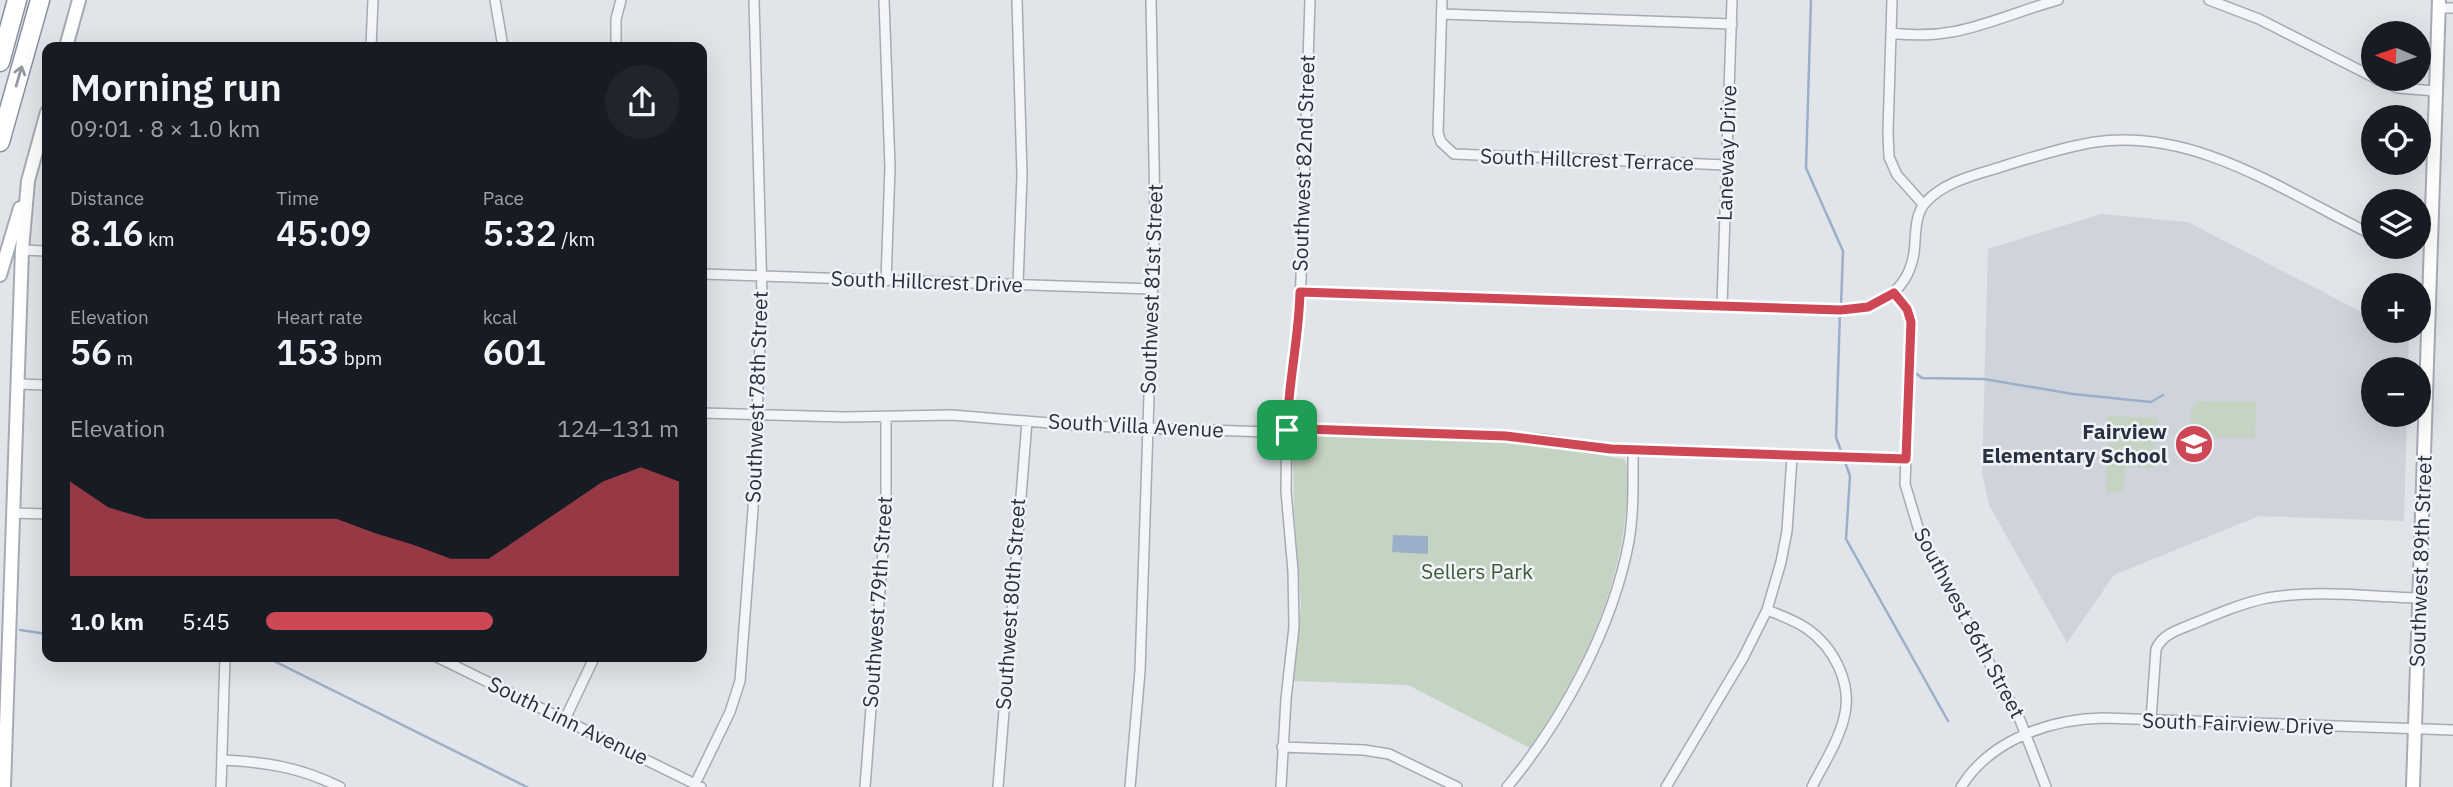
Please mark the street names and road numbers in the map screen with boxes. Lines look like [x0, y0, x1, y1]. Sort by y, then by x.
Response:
street label: Southwest 82nd Street [1285, 54, 1321, 272]
street label: Laneway Drive [1710, 84, 1742, 222]
street label: South Hillcrest Terrace [1479, 141, 1695, 177]
street label: Southwest 81st Street [1133, 183, 1169, 395]
street label: South Hillcrest Drive [830, 264, 1024, 298]
street label: Southwest 78th Street [738, 290, 774, 503]
street label: South Villa Avenue [1048, 406, 1225, 444]
street label: Southwest 89th Street [2402, 454, 2438, 667]
street label: Southwest 79th Street [856, 495, 898, 709]
street label: Southwest 80th Street [989, 497, 1031, 711]
street label: Southwest 86th Street [1908, 522, 2032, 723]
street label: South Linn Avenue [484, 669, 653, 771]
street label: South Fairview Drive [2141, 706, 2335, 740]

